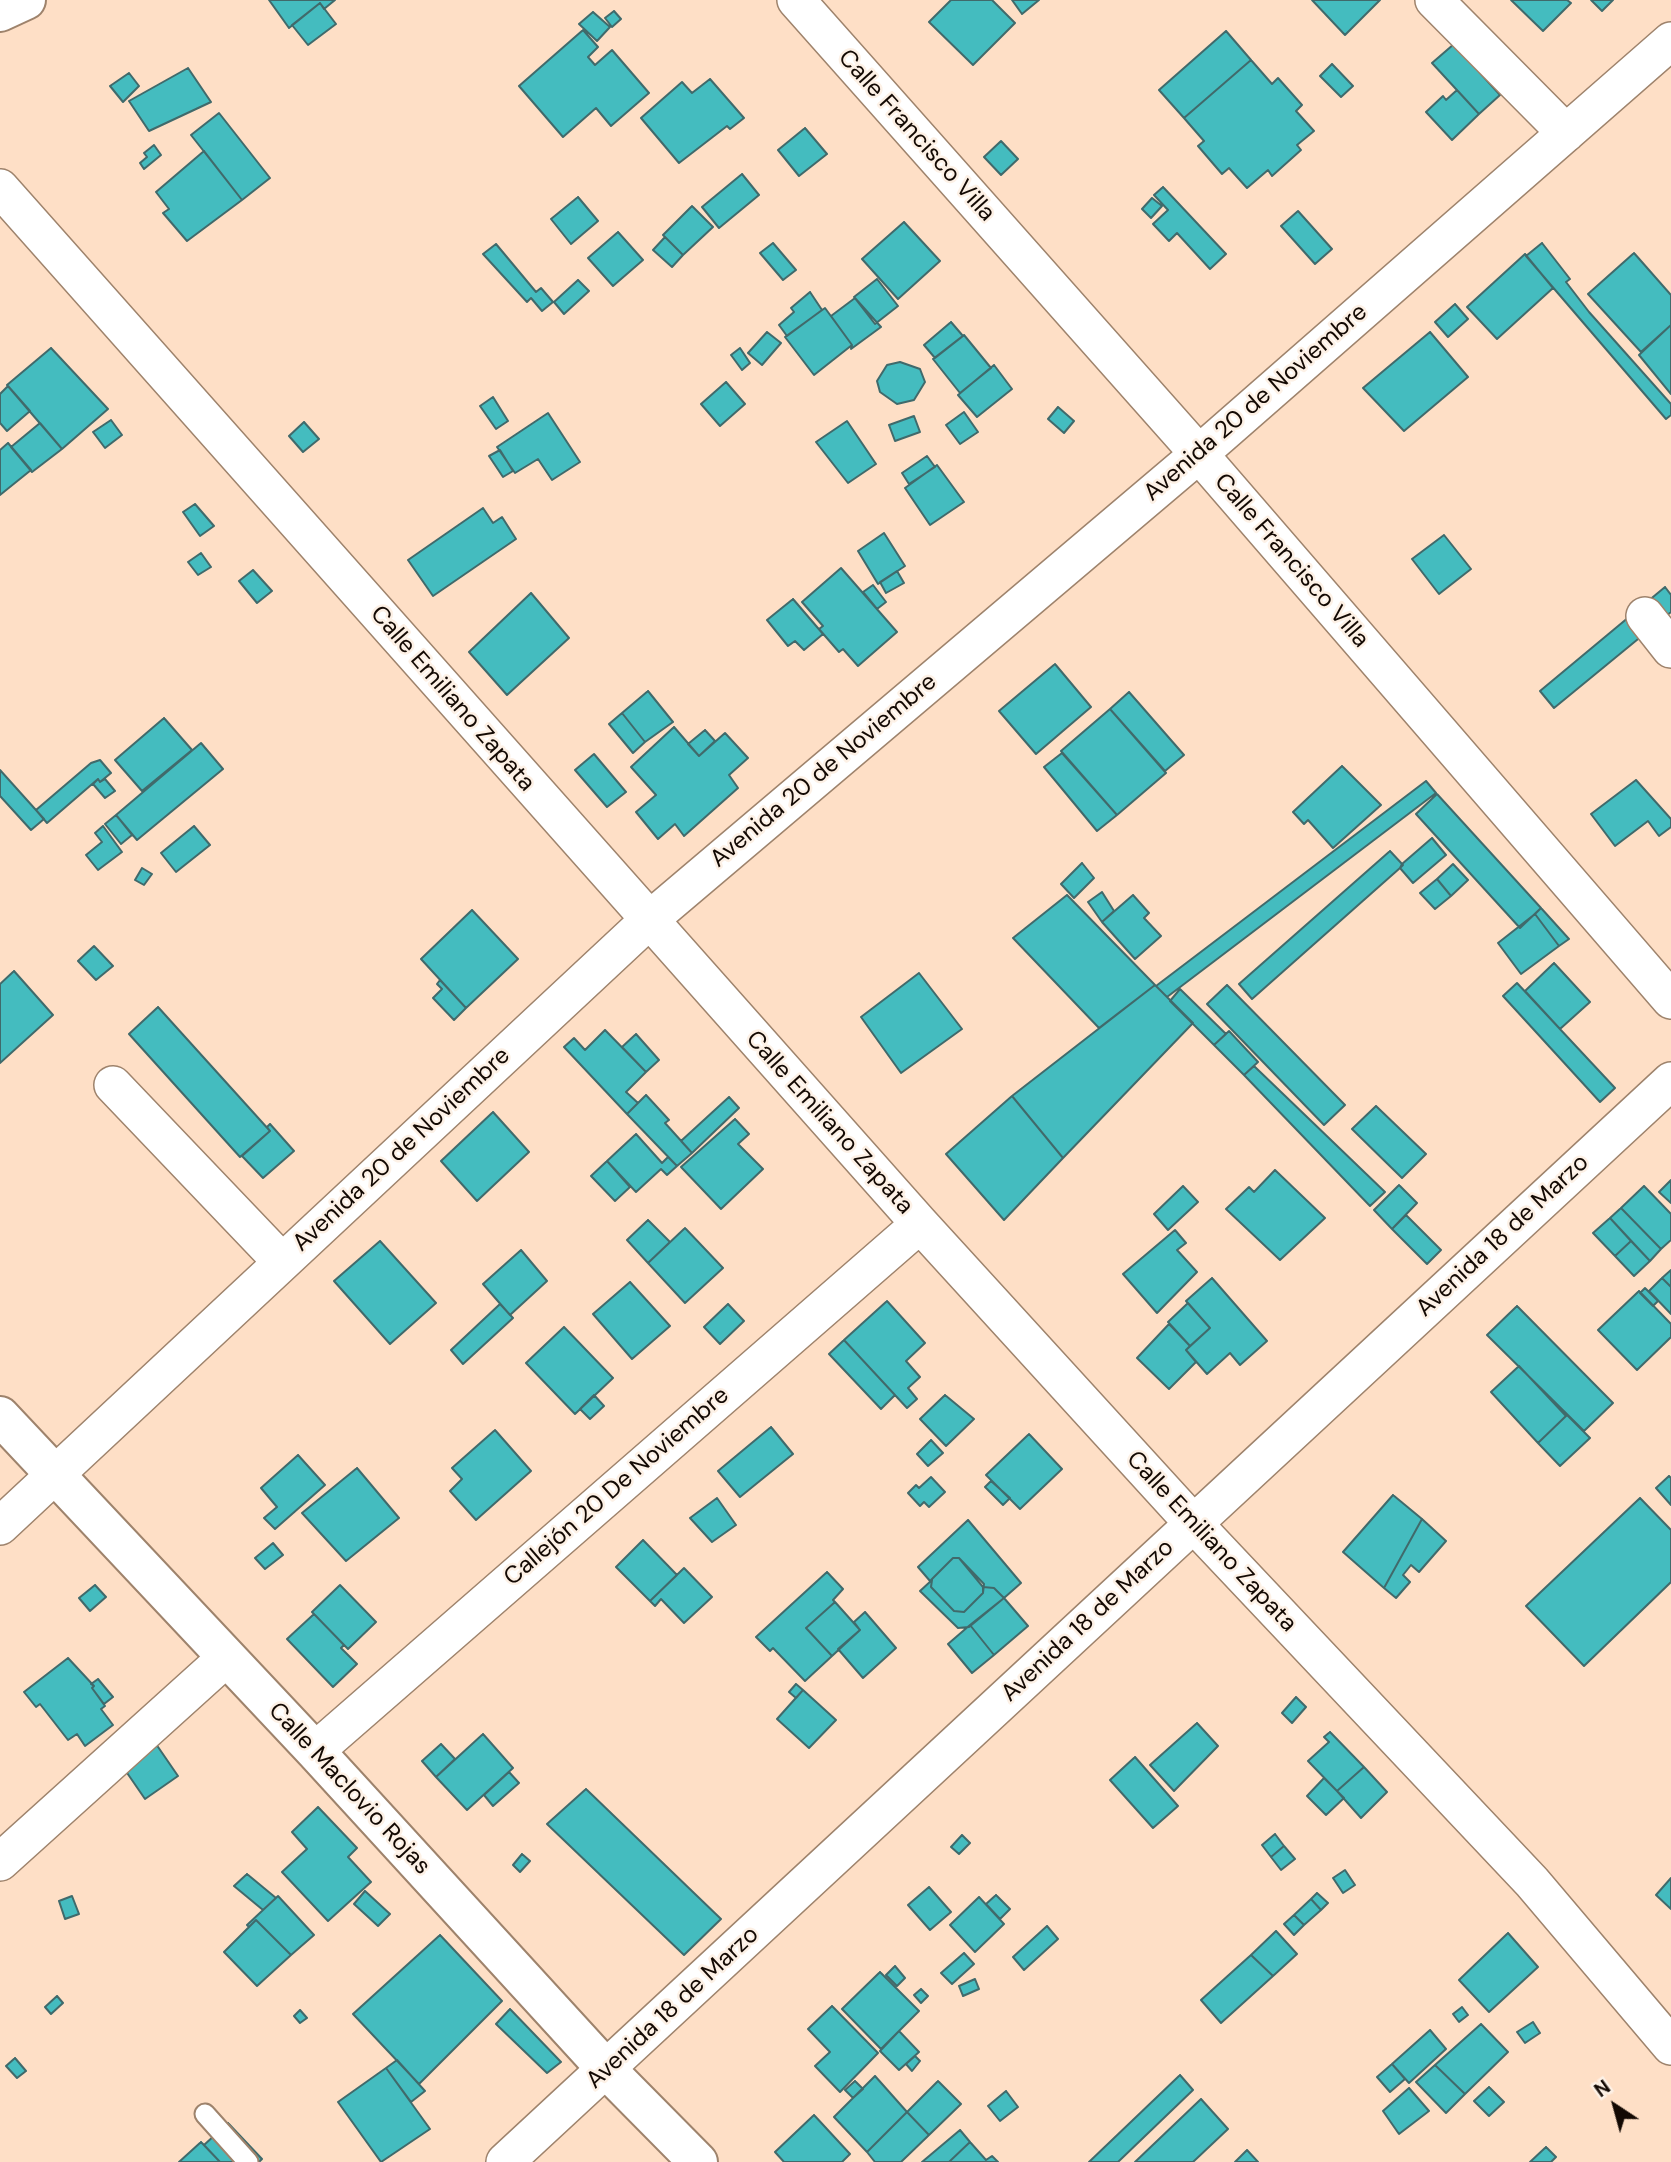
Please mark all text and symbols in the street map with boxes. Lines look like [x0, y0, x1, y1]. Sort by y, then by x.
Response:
street label: Calle Francisco Villa [831, 44, 1001, 228]
street label: Avenida 20 de Noviembre [1138, 298, 1374, 508]
street label: Calle Francisco Villa [1208, 468, 1374, 654]
street label: Calle Emiliano Zapata [364, 600, 540, 798]
street label: Avenida 20 de Noviembre [705, 668, 943, 874]
street label: Calle Emiliano Zapata [739, 1025, 919, 1221]
street label: Avenida 20 de Noviembre [287, 1042, 517, 1258]
street label: Avenida 18 de Marzo [1411, 1149, 1595, 1323]
street label: Callejón 20 De Noviembre [499, 1382, 735, 1592]
street label: Calle Emiliano Zapata [1120, 1446, 1302, 1638]
street label: Avenida 18 de Marzo [996, 1534, 1180, 1708]
street label: Calle Maclovio Rojas [262, 1697, 436, 1881]
street label: Avenida 18 de Marzo [581, 1921, 765, 2095]
north arrow [1580, 2071, 1650, 2141]
text: N [1589, 2074, 1615, 2103]

